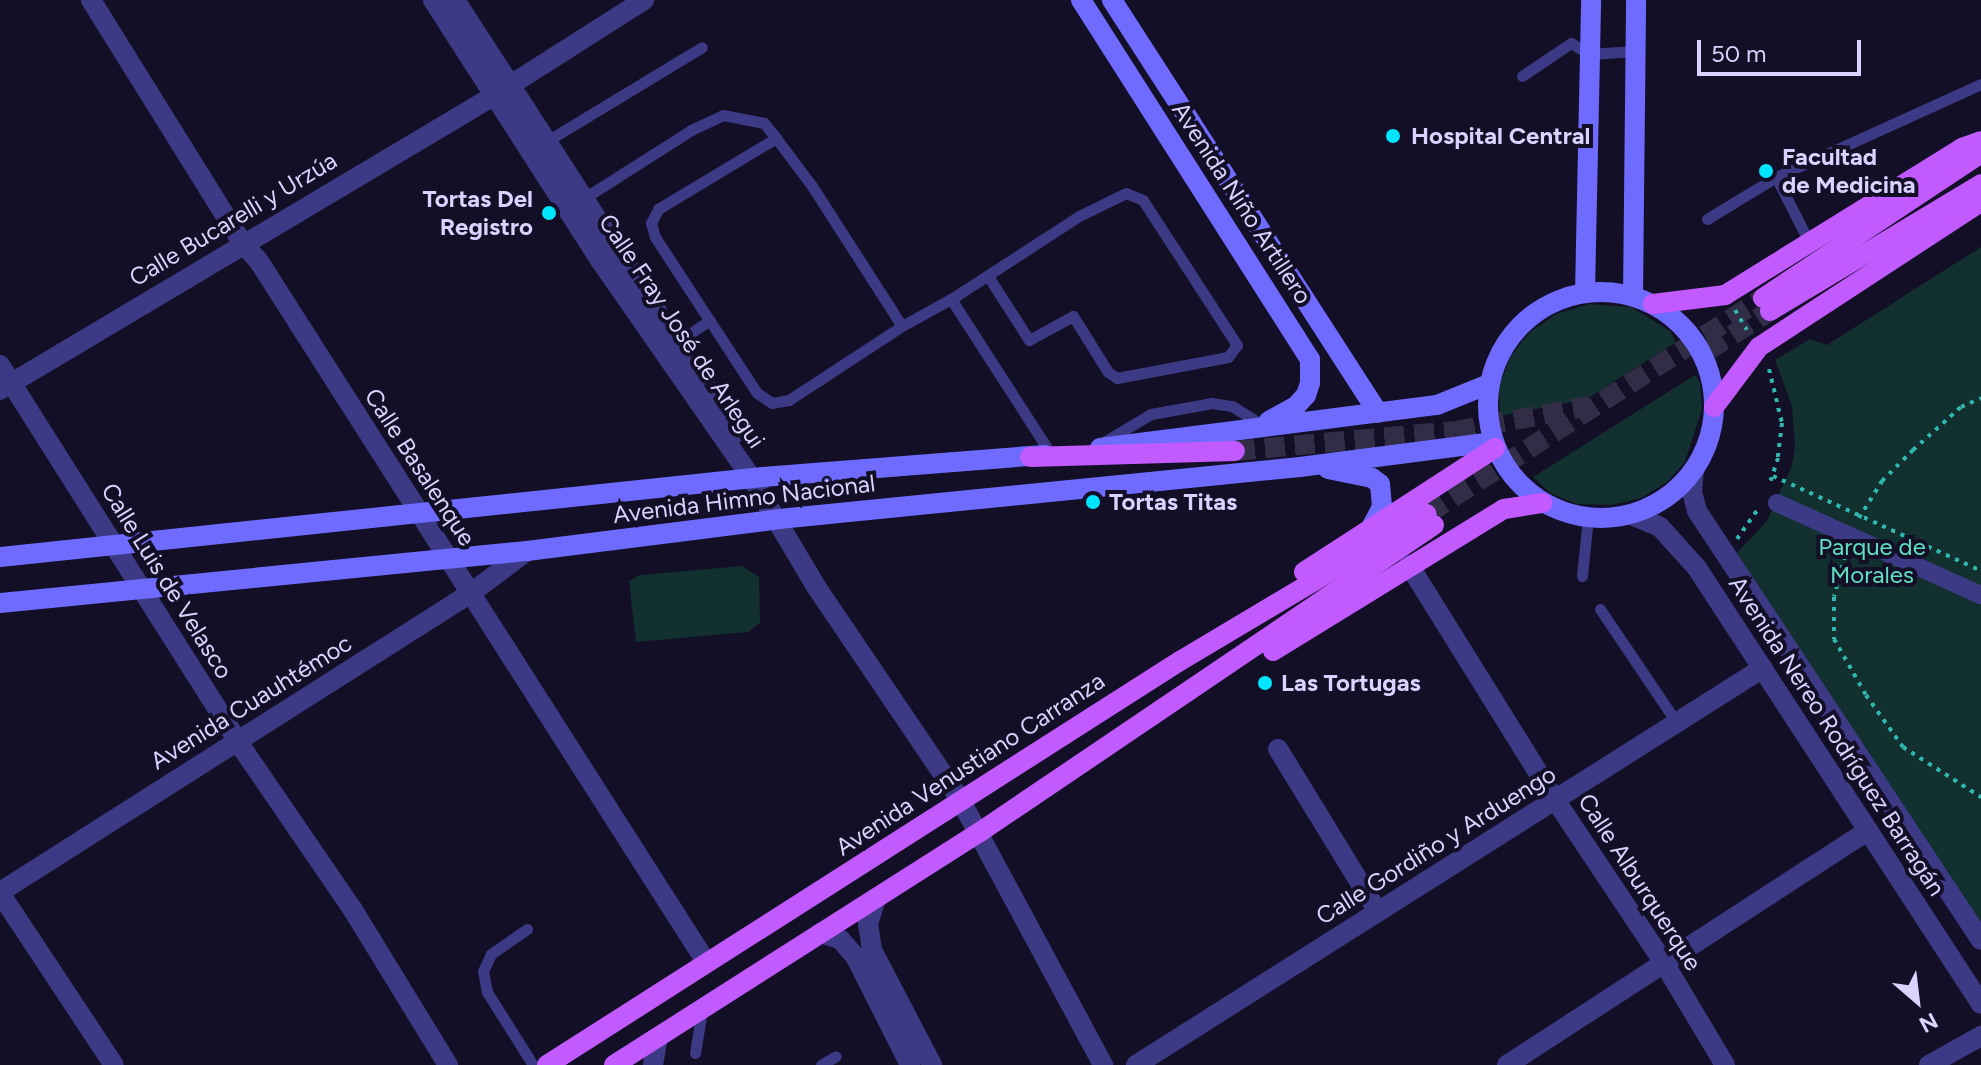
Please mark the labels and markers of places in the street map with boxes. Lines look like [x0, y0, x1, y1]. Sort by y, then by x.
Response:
place label: Hospital Central [1411, 122, 1590, 150]
marker: Hospital Central [1382, 125, 1404, 147]
place label: Facultad de Medicina [1782, 143, 1916, 199]
marker: Facultad de Medicina [1757, 162, 1775, 180]
place label: Tortas Del Registro [422, 185, 533, 241]
marker: Tortas Del Registro [540, 204, 558, 222]
place label: Tortas Titas [1109, 488, 1237, 516]
marker: Tortas Titas [1084, 493, 1102, 511]
place label: Las Tortugas [1281, 669, 1421, 697]
marker: Las Tortugas [1256, 674, 1274, 692]

